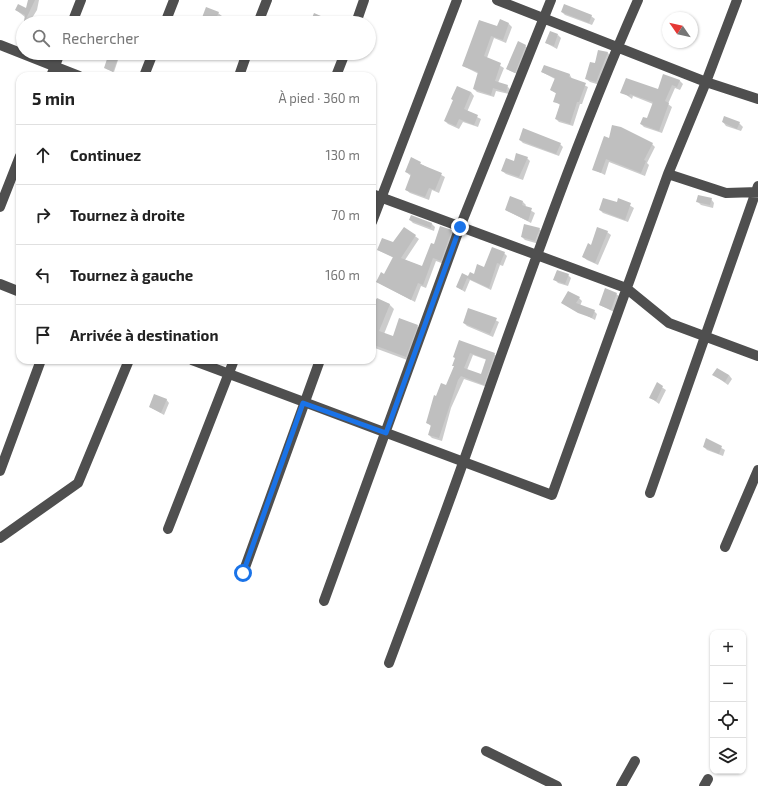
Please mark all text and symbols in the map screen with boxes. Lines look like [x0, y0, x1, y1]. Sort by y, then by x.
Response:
north arrow [662, 12, 698, 48]
search box [16, 16, 376, 60]
icon: search [30, 27, 52, 49]
text: Rechercher [62, 29, 139, 47]
text: 5 min [32, 88, 75, 108]
text: À pied · 360 m [278, 90, 360, 106]
icon: ahead [32, 144, 54, 166]
text: Continuez [70, 146, 141, 164]
text: 130 m [325, 147, 360, 163]
icon: right [32, 204, 54, 226]
text: Tournez à droite [70, 206, 185, 224]
text: 70 m [331, 207, 360, 223]
route end [451, 218, 469, 236]
icon: left [32, 264, 54, 286]
text: Tournez à gauche [70, 266, 193, 284]
text: 160 m [325, 267, 360, 283]
icon: arrive [32, 324, 54, 346]
text: Arrivée à destination [70, 326, 218, 344]
route start [234, 564, 252, 582]
map controls [710, 630, 746, 774]
button: + [710, 630, 746, 666]
button: − [710, 666, 746, 702]
button: locate [710, 702, 746, 738]
button: layers [710, 738, 746, 774]

